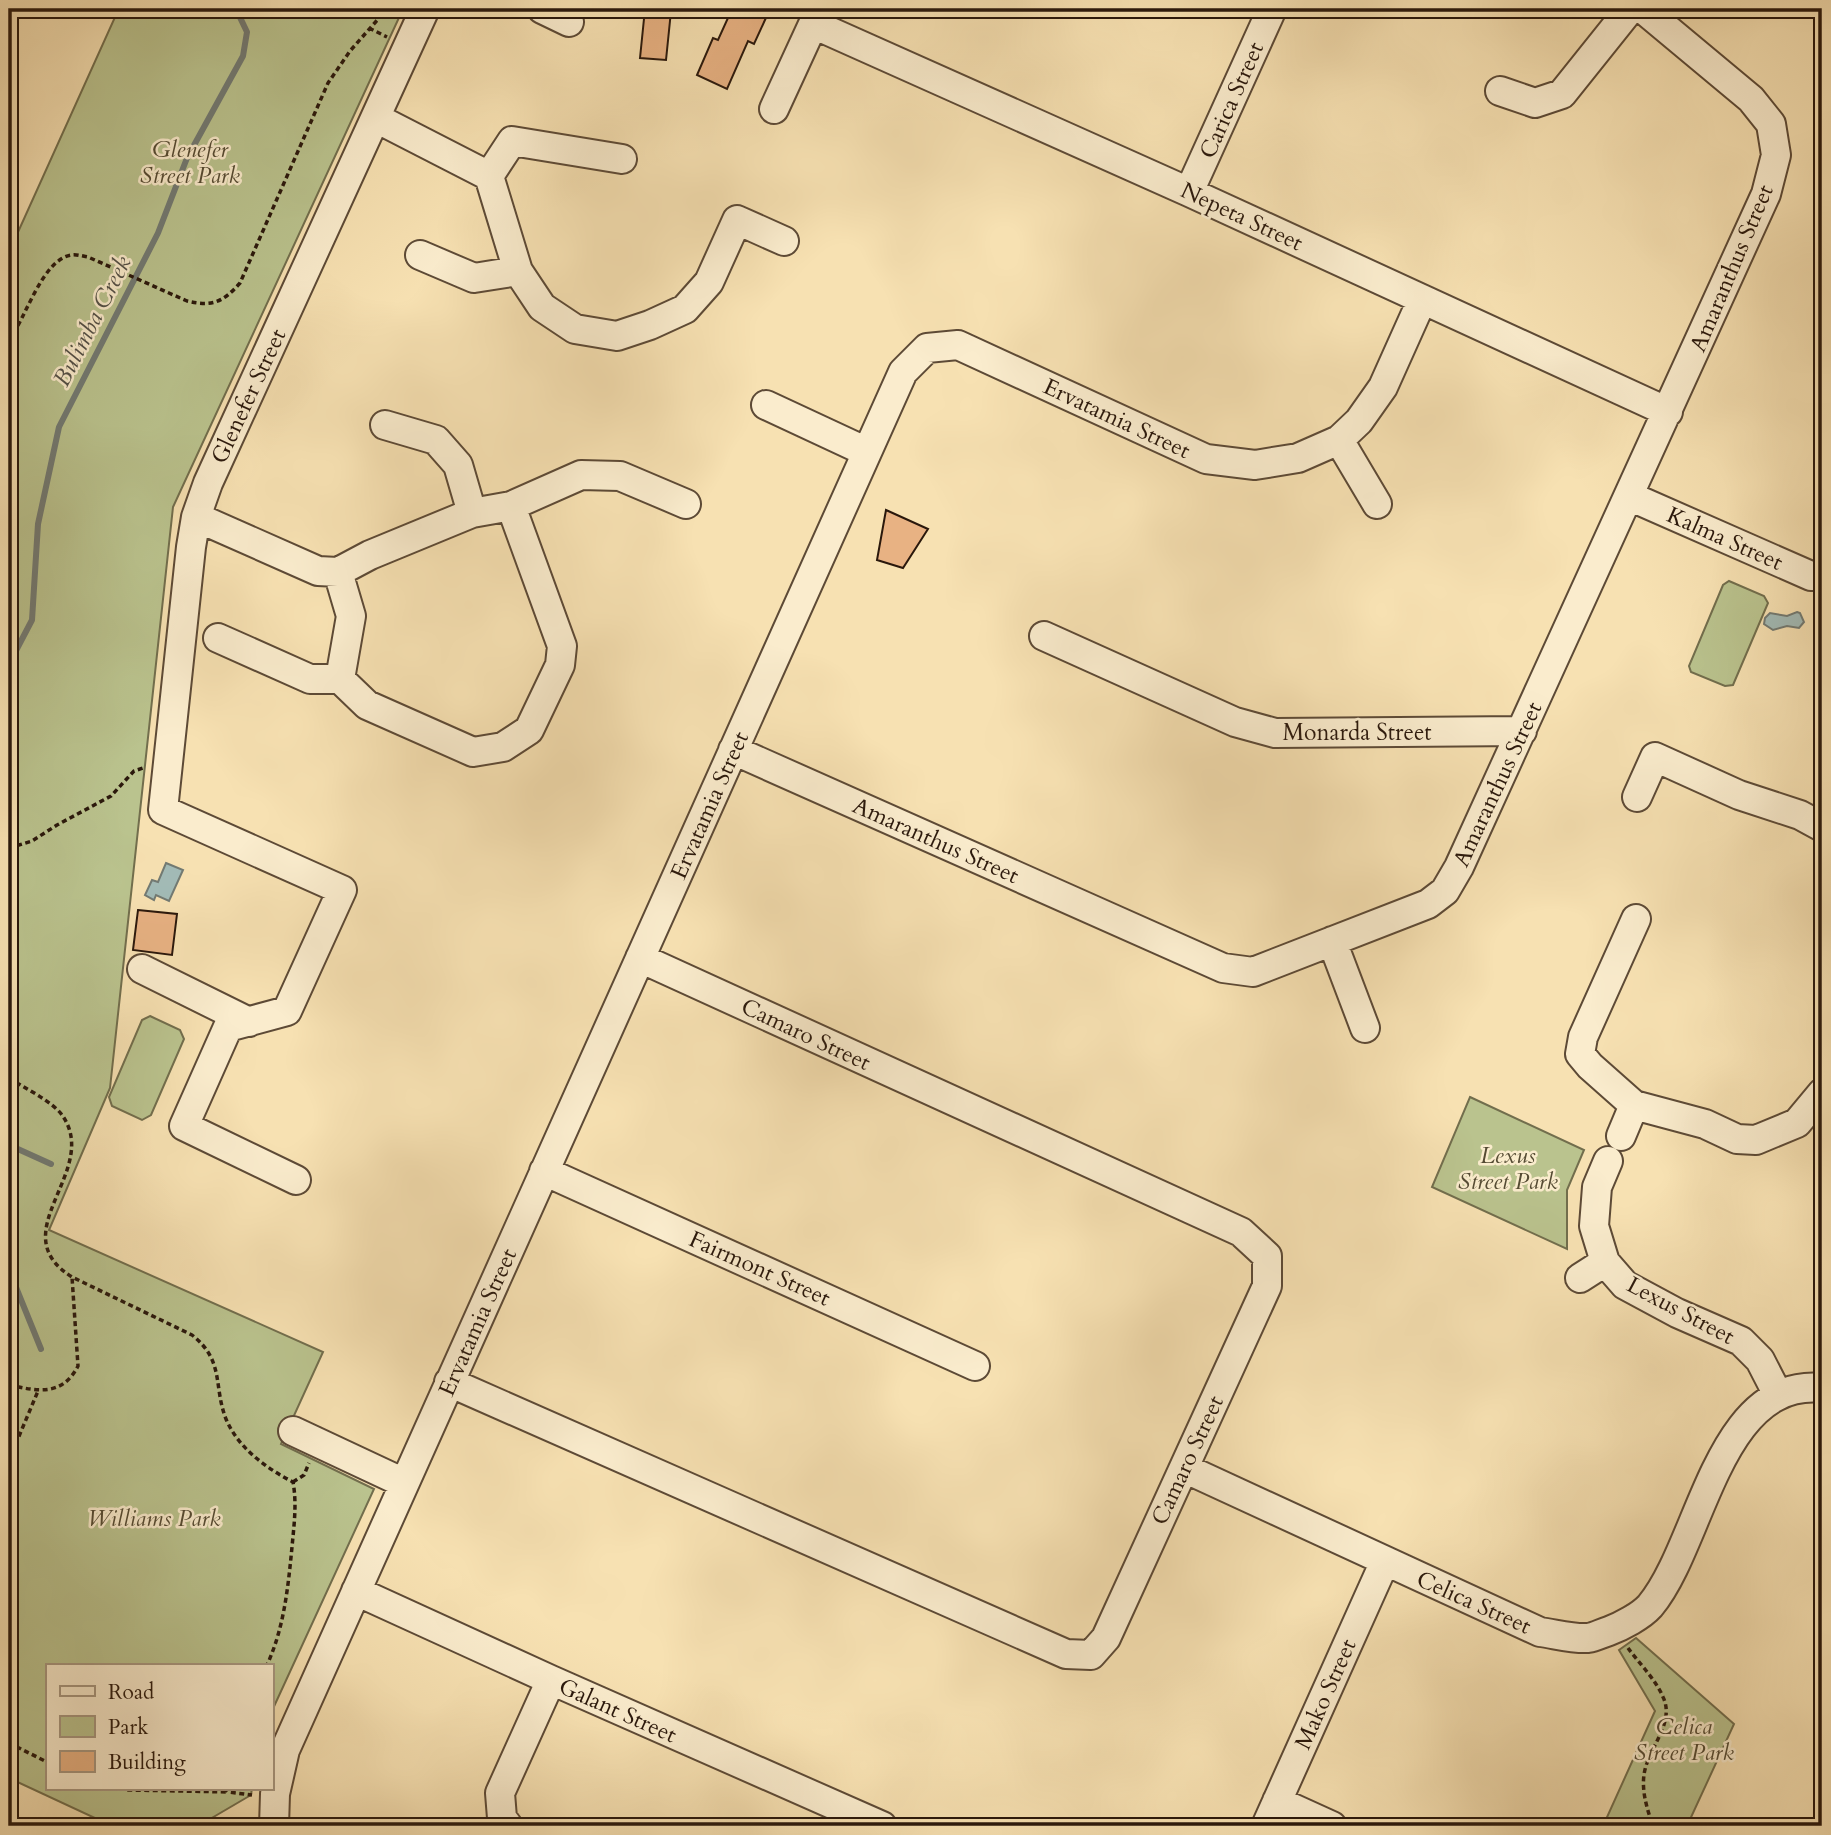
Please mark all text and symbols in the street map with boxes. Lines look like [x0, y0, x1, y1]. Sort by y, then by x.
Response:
street label: Carica Street [1192, 37, 1271, 163]
park label: Glenefer Street Park [140, 134, 241, 191]
street label: Nepeta Street [1176, 175, 1308, 258]
street label: Amaranthus Street [1682, 180, 1781, 357]
water label: Bulimba Creek [45, 250, 140, 392]
street label: Glenefer Street [204, 324, 293, 469]
street label: Ervatamia Street [1038, 371, 1195, 466]
street label: Kalma Street [1662, 499, 1788, 578]
street label: Amaranthus Street [1446, 697, 1549, 872]
street label: Monarda Street [1282, 717, 1432, 748]
street label: Ervatamia Street [663, 726, 756, 884]
street label: Amaranthus Street [848, 790, 1024, 891]
street label: Camaro Street [736, 991, 875, 1078]
park label: Lexus Street Park [1458, 1140, 1559, 1197]
street label: Fairmont Street [684, 1223, 835, 1313]
street label: Ervatamia Street [431, 1243, 524, 1401]
street label: Lexus Street [1622, 1269, 1740, 1352]
street label: Camaro Street [1144, 1391, 1231, 1530]
park label: Williams Park [87, 1503, 221, 1534]
street label: Celica Street [1412, 1563, 1536, 1641]
street label: Mako Street [1287, 1634, 1364, 1754]
legend [46, 1664, 273, 1790]
street label: Galant Street [554, 1671, 682, 1750]
text: Road [108, 1678, 154, 1707]
park label: Celica Street Park [1634, 1711, 1735, 1768]
text: Park [108, 1713, 149, 1742]
text: Building [108, 1748, 186, 1777]

